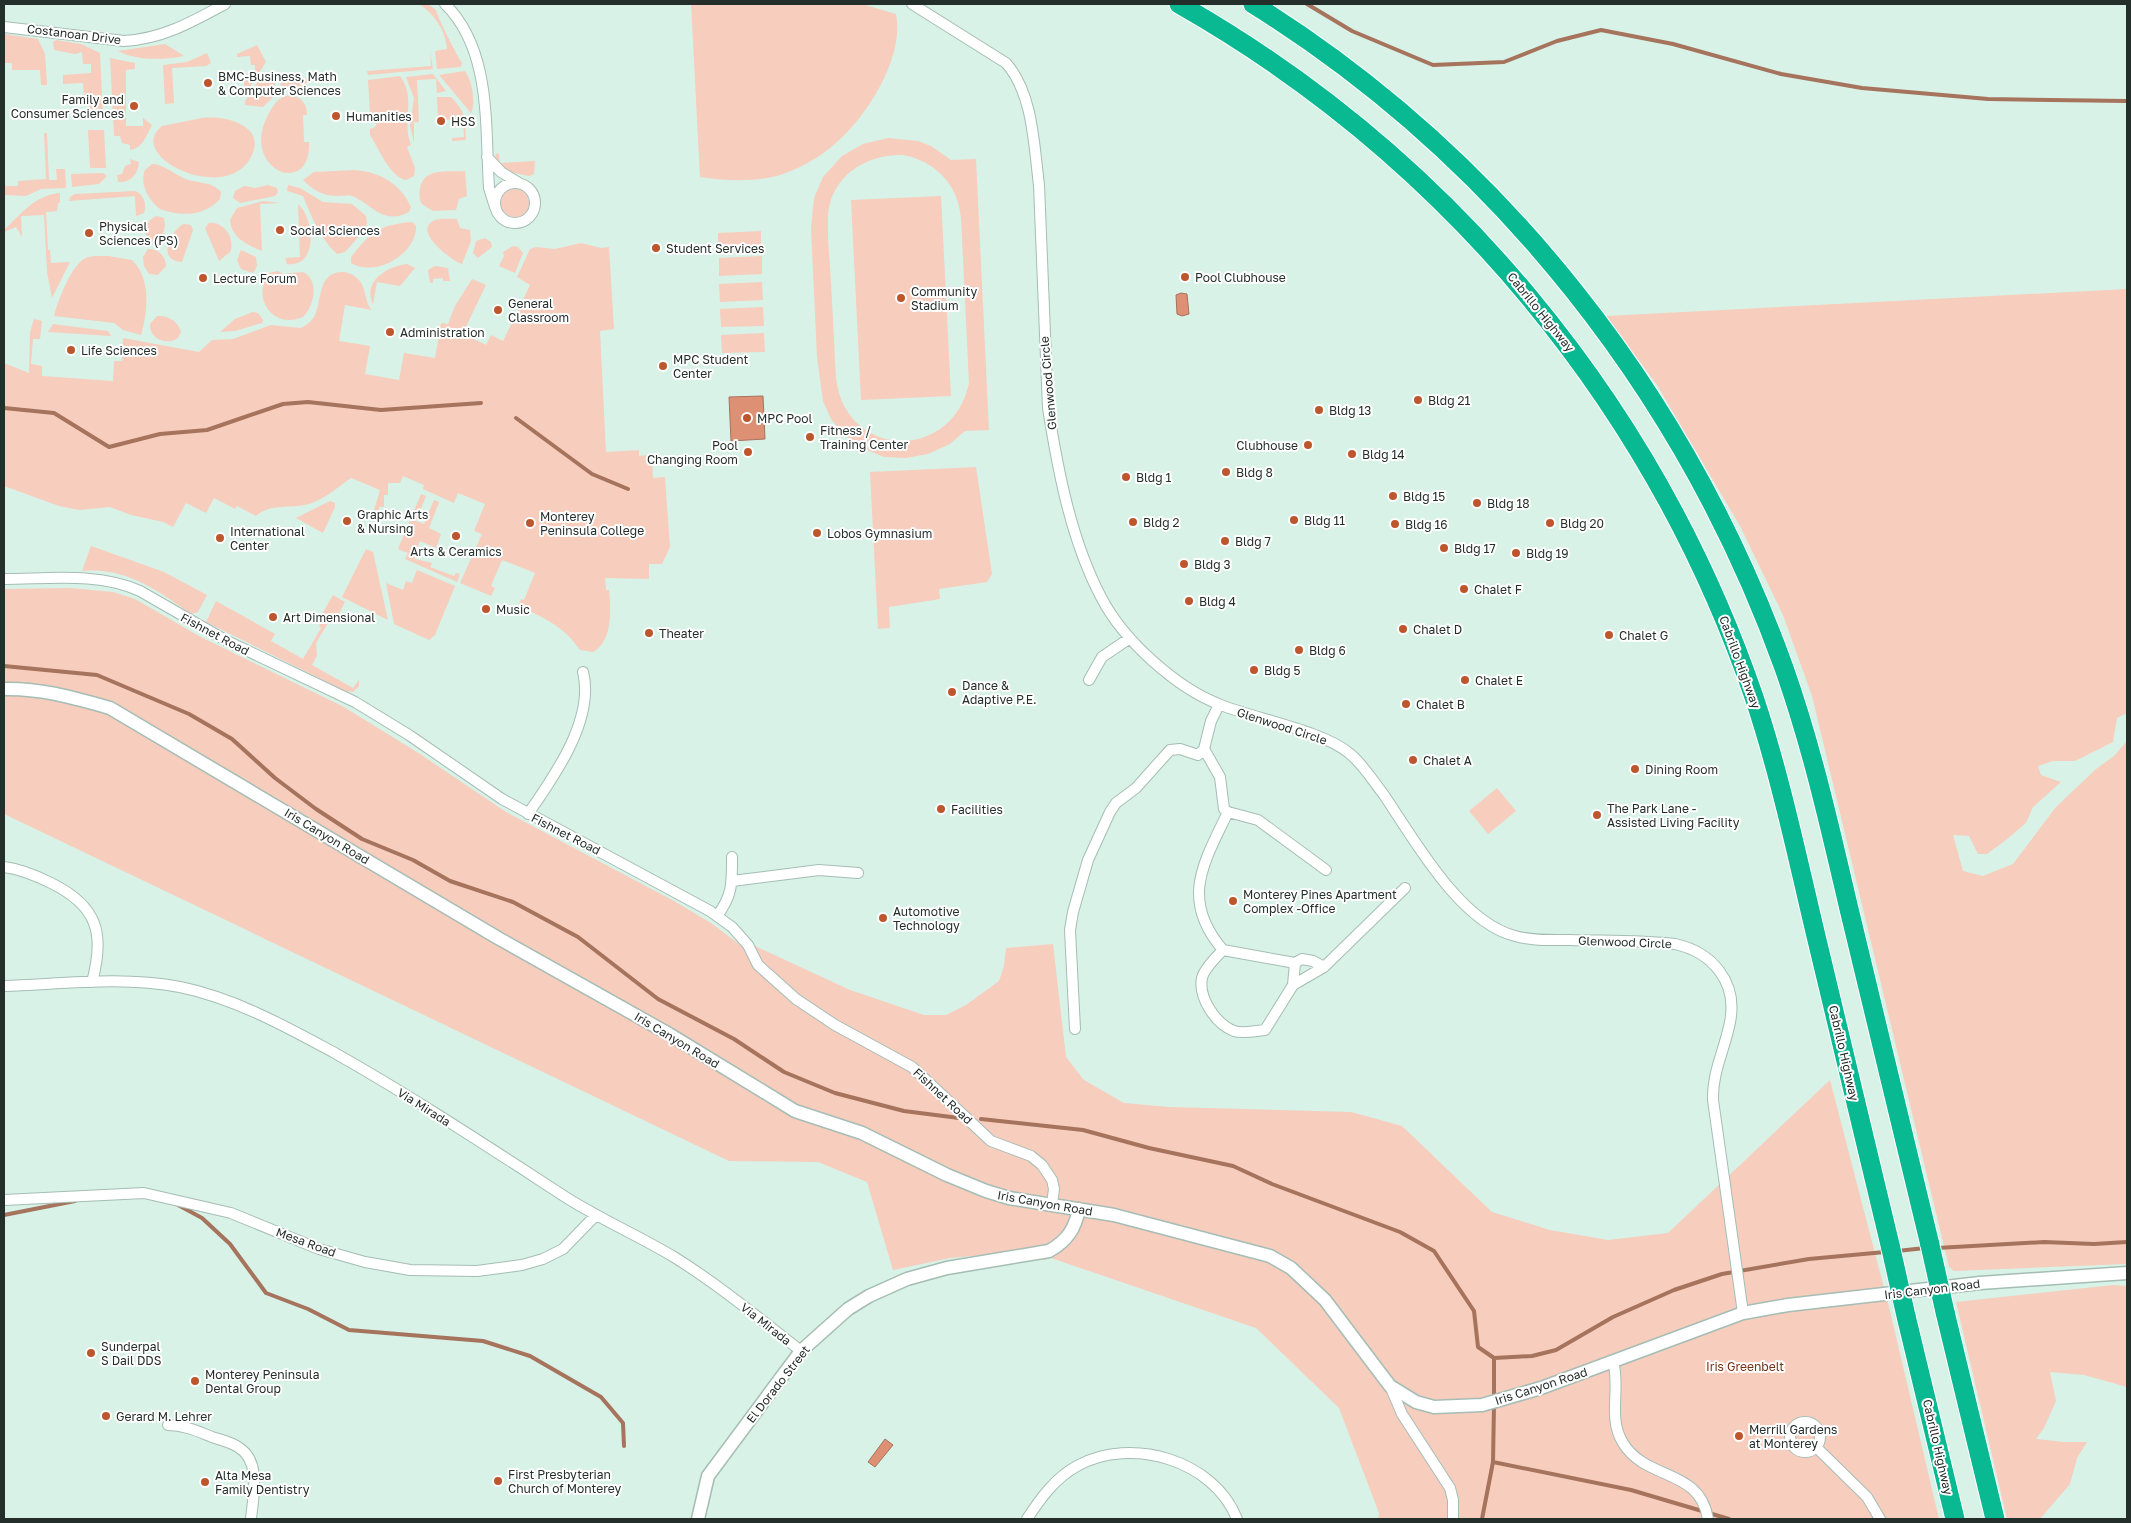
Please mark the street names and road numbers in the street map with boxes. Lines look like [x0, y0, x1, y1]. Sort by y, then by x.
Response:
street label: Costanoan Drive [26, 21, 122, 47]
street label: Cabrillo Highway [1504, 269, 1578, 355]
street label: Glenwood Circle [1036, 336, 1060, 430]
street label: Fishnet Road [178, 610, 252, 658]
street label: Cabrillo Highway [1716, 614, 1764, 711]
street label: Glenwood Circle [1235, 704, 1329, 748]
street label: Iris Canyon Road [282, 805, 372, 867]
street label: Fishnet Road [529, 810, 603, 858]
street label: Glenwood Circle [1578, 933, 1672, 951]
street label: Cabrillo Highway [1826, 1004, 1862, 1103]
street label: Iris Canyon Road [632, 1009, 722, 1071]
street label: Fishnet Road [910, 1065, 976, 1127]
street label: Via Mirada [395, 1085, 453, 1129]
street label: Iris Canyon Road [996, 1187, 1094, 1219]
street label: Mesa Road [274, 1224, 338, 1260]
street label: Iris Canyon Road [1883, 1276, 1981, 1302]
street label: Via Mirada [738, 1300, 794, 1348]
street label: El Dorado Street [743, 1342, 813, 1426]
street label: Iris Canyon Road [1493, 1364, 1589, 1408]
street label: Cabrillo Highway [1920, 1398, 1956, 1497]

